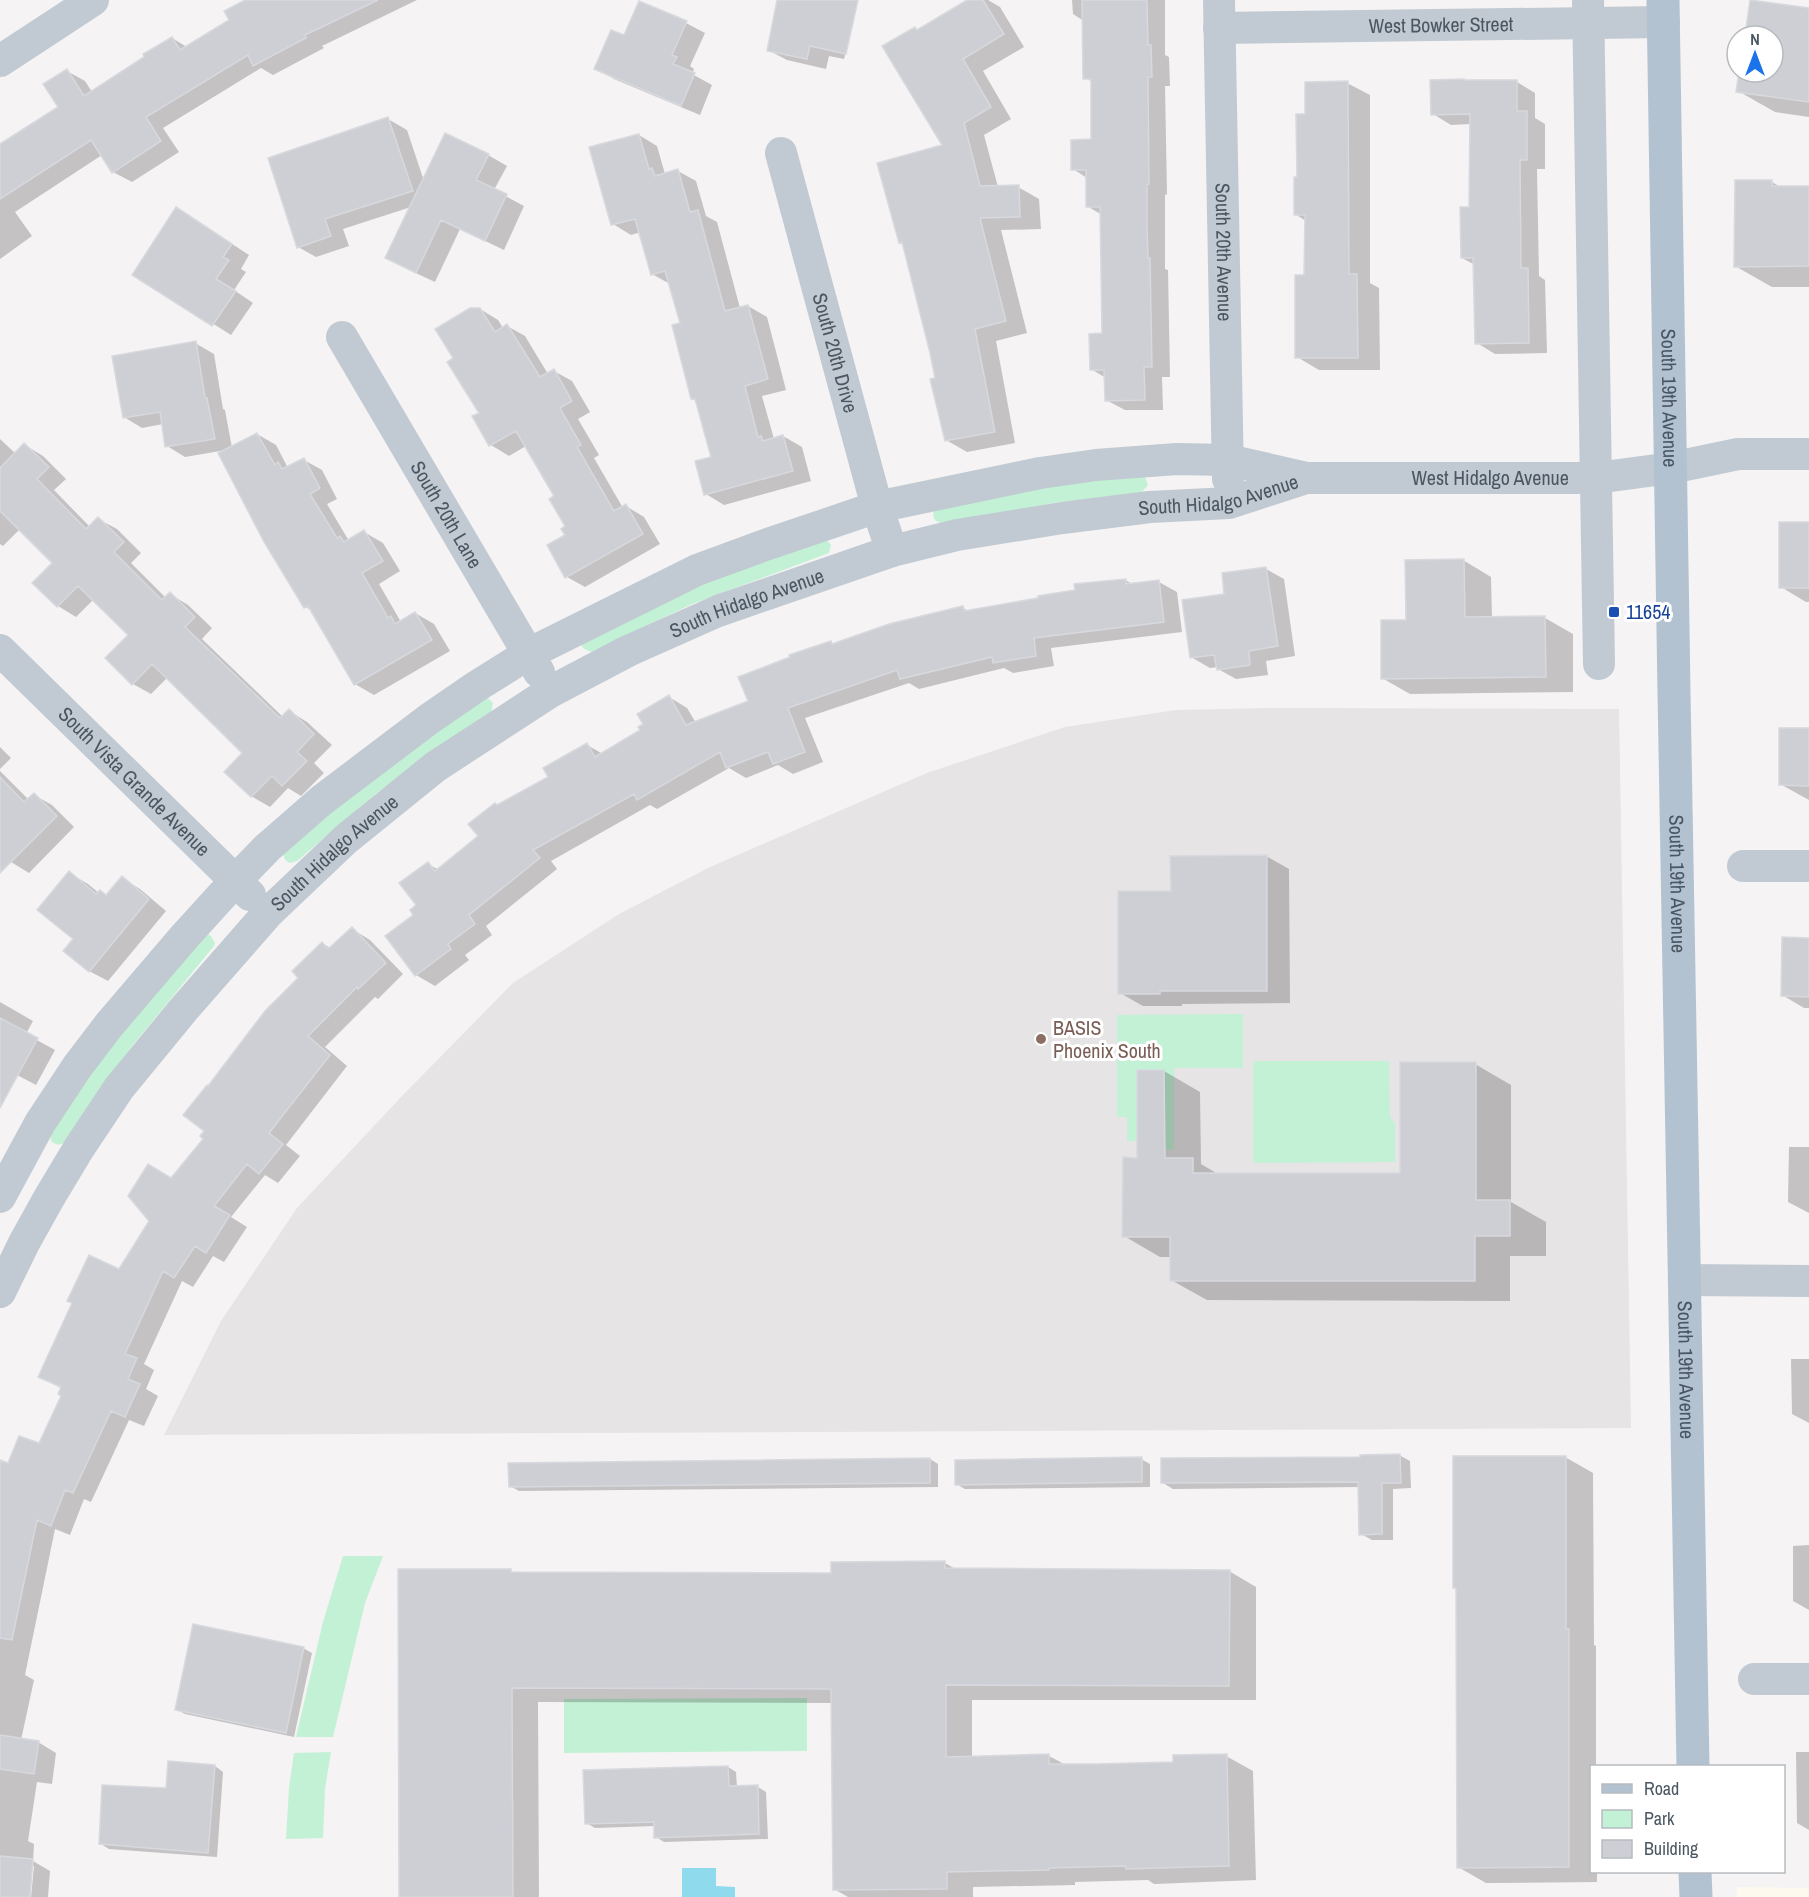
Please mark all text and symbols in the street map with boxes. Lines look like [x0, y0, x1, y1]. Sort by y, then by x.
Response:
street label: West Bowker Street [1368, 10, 1514, 39]
north arrow [1725, 24, 1785, 84]
text: N [1750, 28, 1760, 50]
street label: South 20th Avenue [1209, 182, 1239, 321]
street label: South 20th Drive [807, 290, 865, 416]
street label: South 19th Avenue [1655, 329, 1684, 467]
street label: South 20th Lane [405, 456, 489, 573]
street label: West Hidalgo Avenue [1412, 464, 1569, 491]
street label: South Hidalgo Avenue [1137, 467, 1302, 521]
street label: South Hidalgo Avenue [665, 561, 827, 644]
place label: 11654 [1626, 598, 1670, 625]
marker: 11654 [1607, 605, 1621, 619]
street label: South Vista Grande Avenue [53, 701, 217, 862]
street label: South Hidalgo Avenue [264, 788, 404, 917]
street label: South 19th Avenue [1663, 814, 1693, 953]
place label: BASIS Phoenix South [1053, 1014, 1161, 1064]
marker: BASIS Phoenix South [1034, 1032, 1048, 1046]
street label: South 19th Avenue [1672, 1300, 1701, 1439]
legend [1590, 1765, 1785, 1873]
text: Road [1644, 1776, 1679, 1801]
text: Park [1644, 1806, 1675, 1831]
text: Building [1644, 1836, 1699, 1861]

